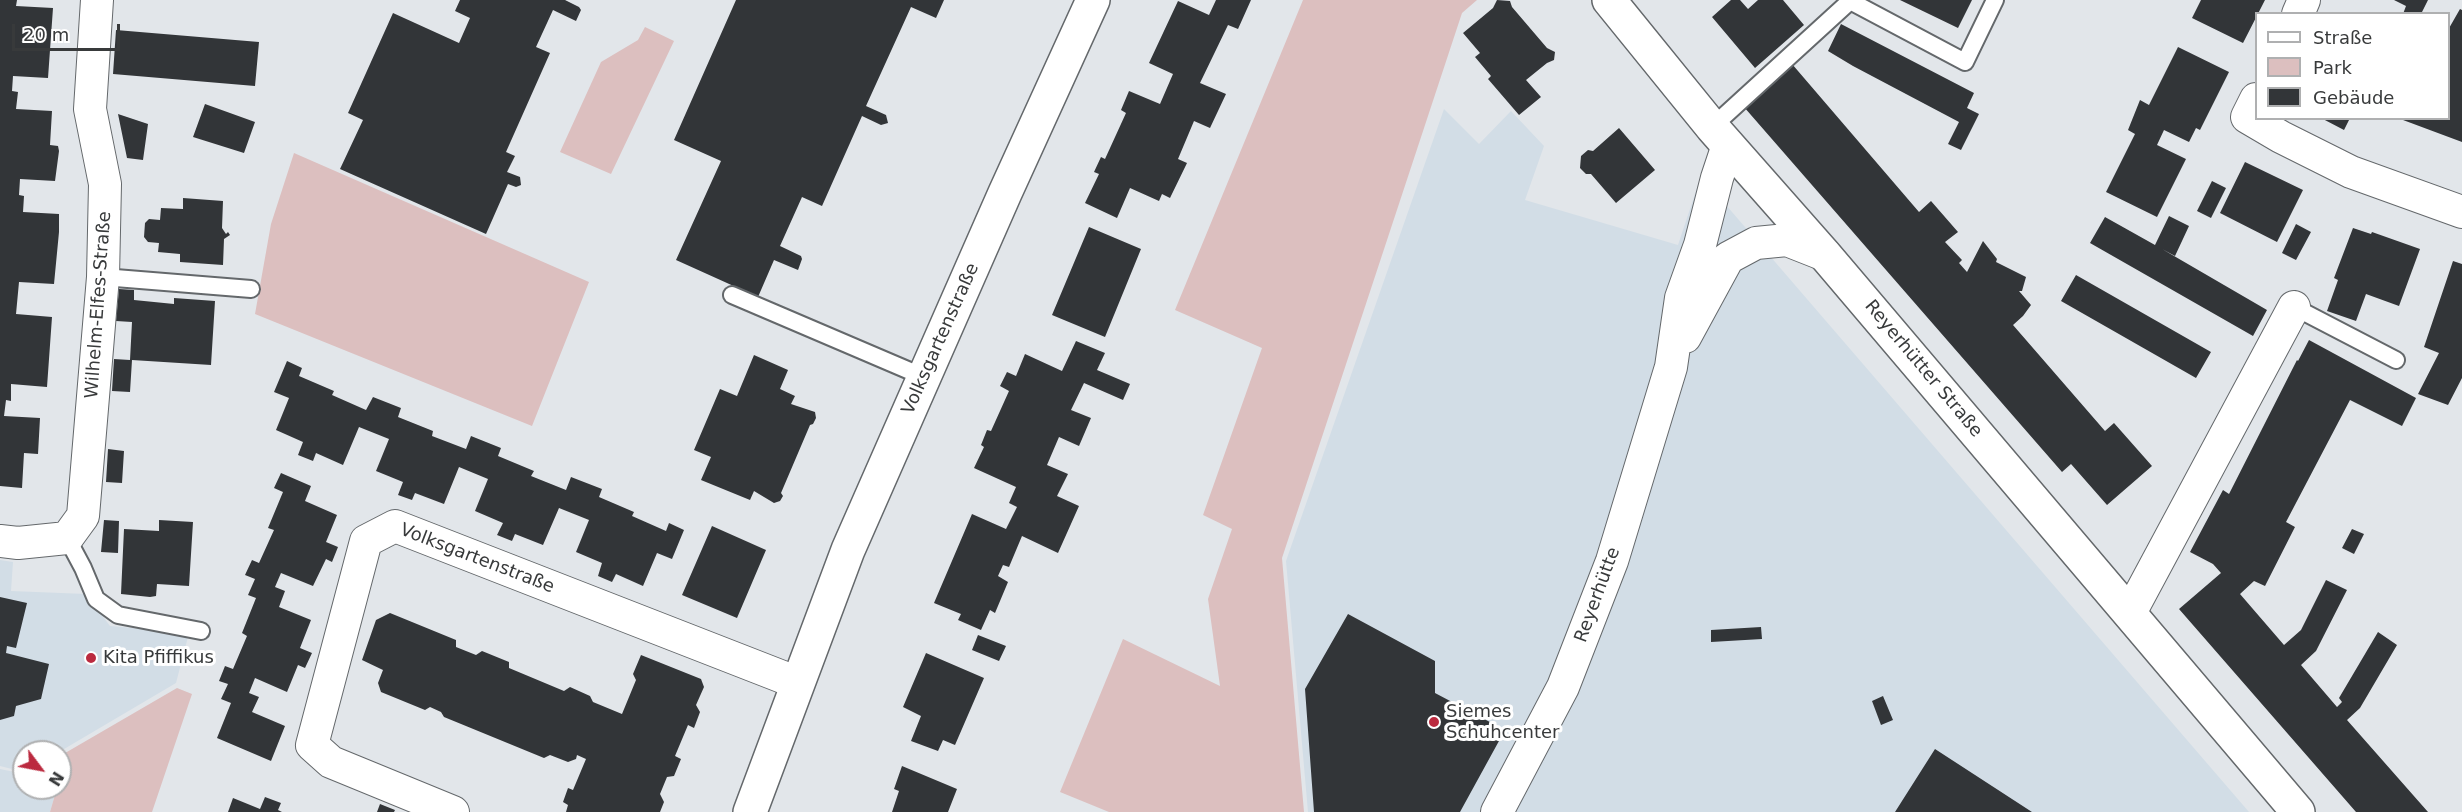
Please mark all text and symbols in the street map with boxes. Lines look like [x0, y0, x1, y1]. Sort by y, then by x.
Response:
scale bar [15, 12, 123, 50]
legend [2255, 12, 2450, 120]
text: 20 m [23, 24, 69, 45]
text: Straße [2313, 27, 2372, 48]
text: Park [2313, 57, 2352, 78]
text: Gebäude [2313, 87, 2394, 108]
street label: Wilhelm-Elfes-Straße [82, 211, 116, 399]
street label: Volksgartenstraße [898, 260, 984, 418]
street label: Reyerhütter Straße [1859, 296, 1987, 442]
street label: Volksgartenstraße [397, 520, 557, 598]
street label: Reyerhütte [1571, 545, 1625, 645]
place label: Kita Pfiffikus [103, 647, 214, 669]
marker: Kita Pfiffikus [84, 651, 98, 665]
place label: Siemes Schuhcenter [1446, 701, 1559, 744]
marker: Siemes Schuhcenter [1427, 715, 1441, 729]
north arrow [12, 740, 72, 800]
text: N [44, 768, 68, 789]

